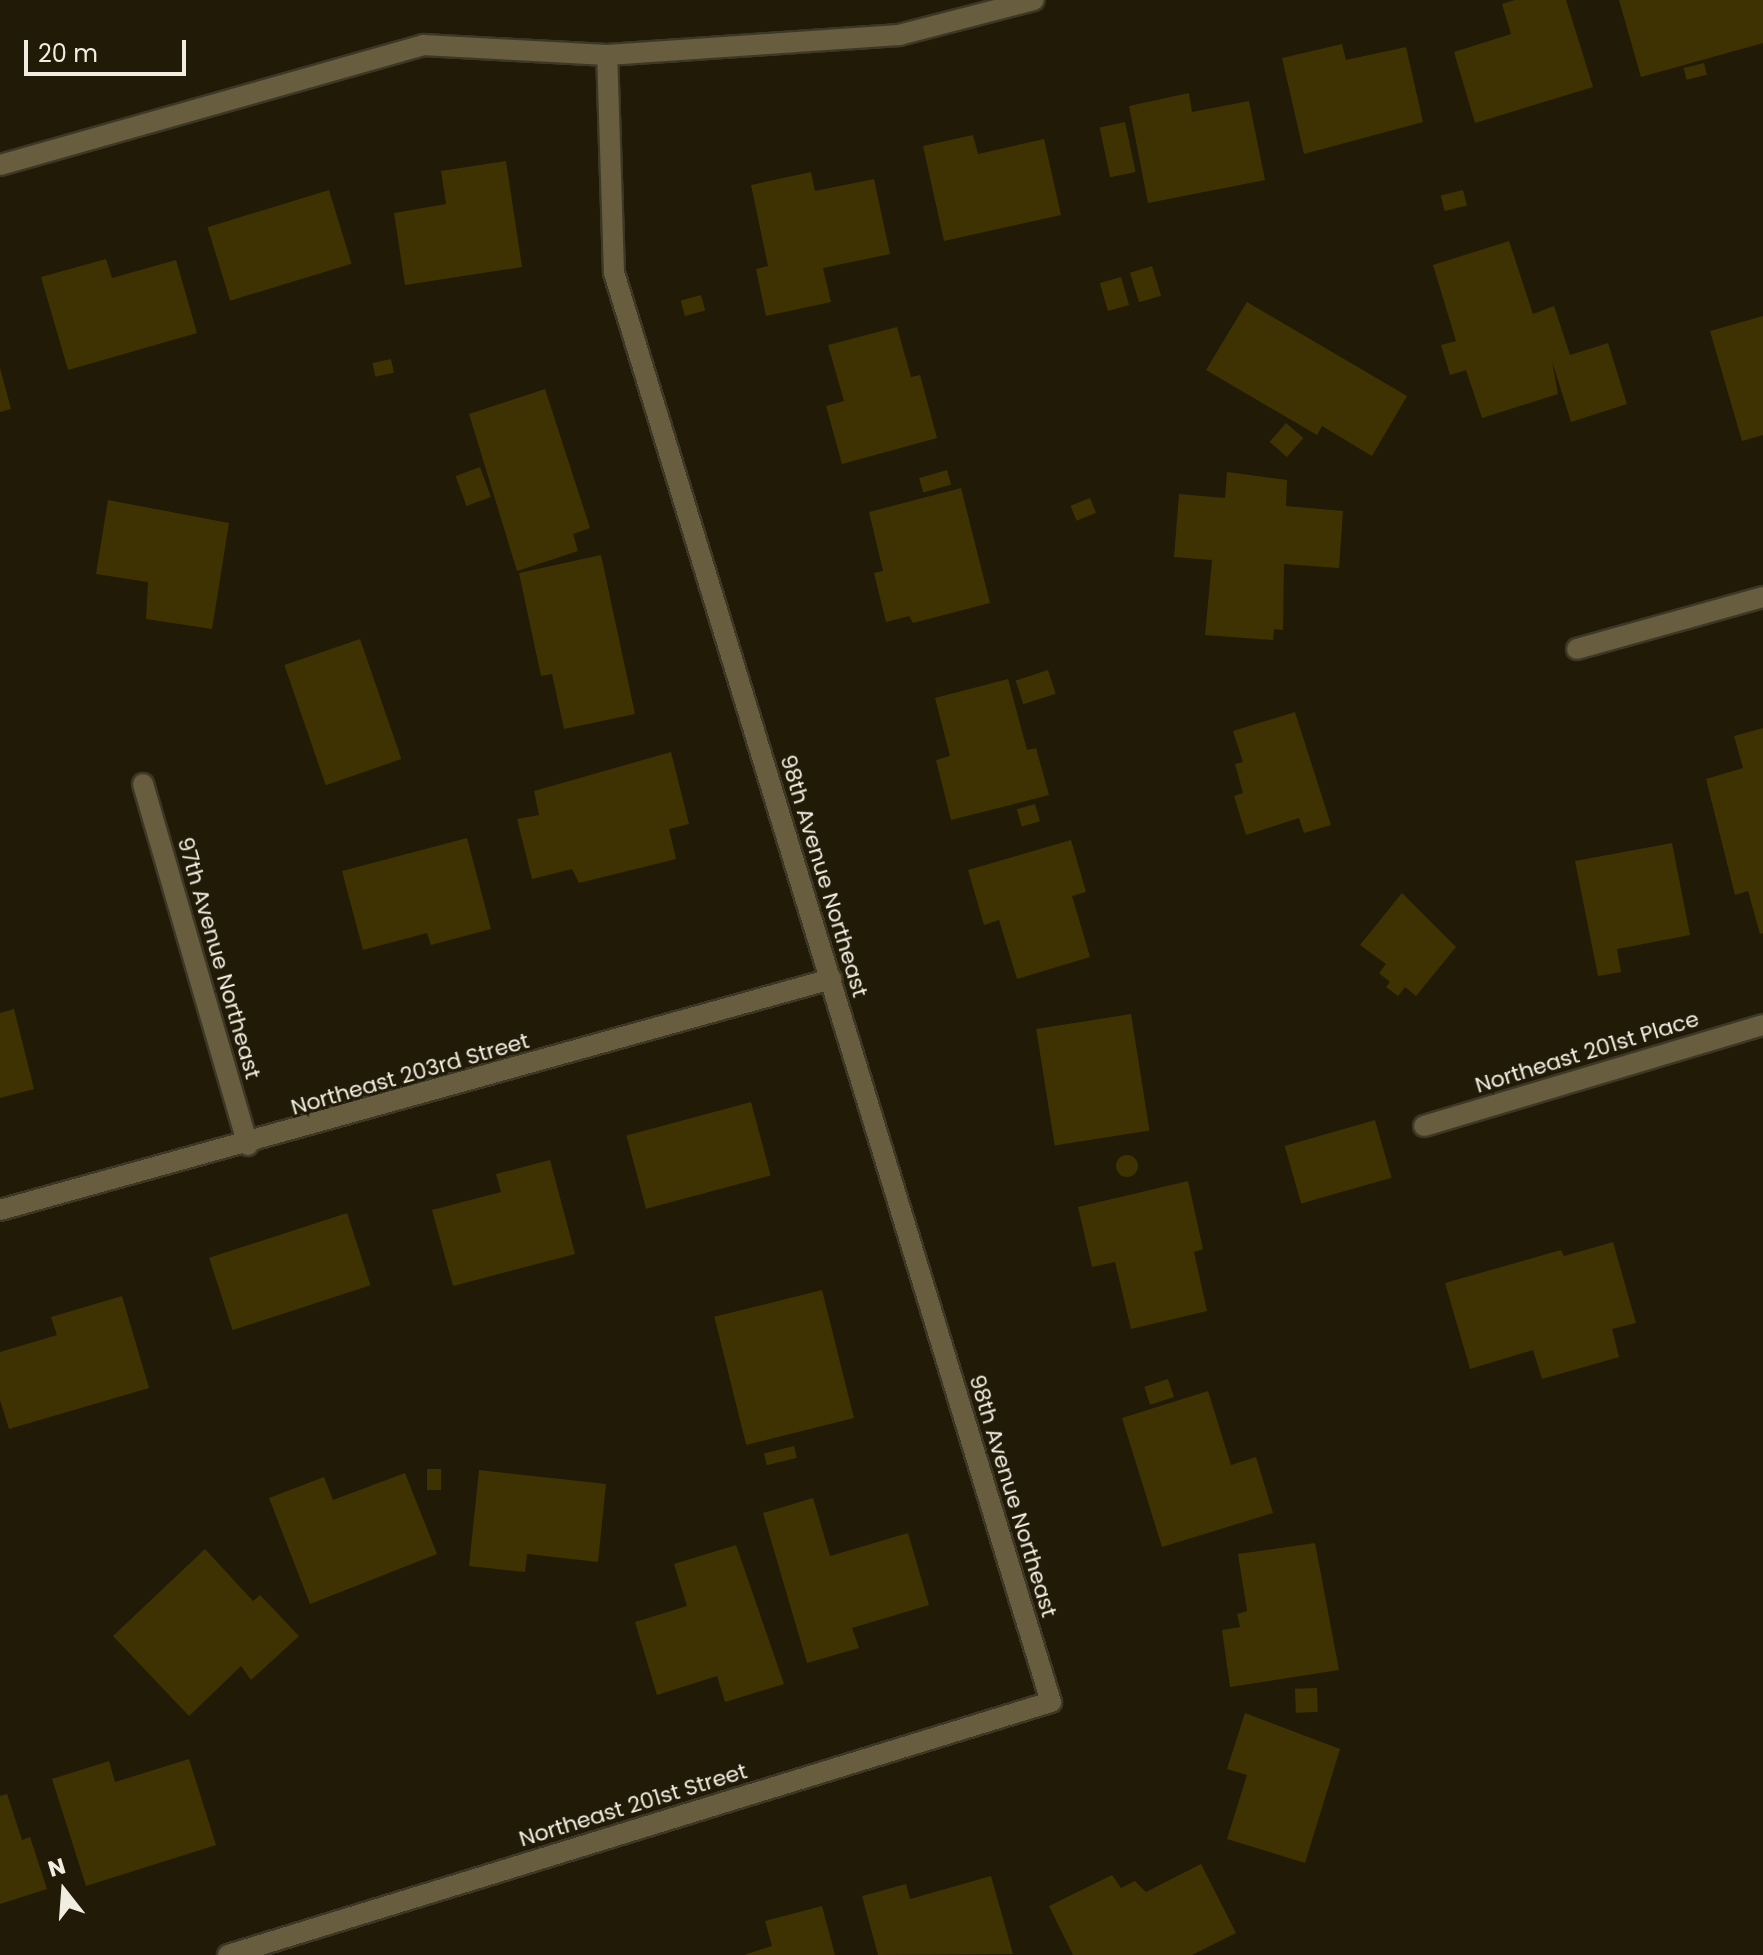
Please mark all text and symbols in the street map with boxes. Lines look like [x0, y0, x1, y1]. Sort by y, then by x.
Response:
scale bar [28, 24, 190, 74]
text: 20 m [38, 37, 98, 70]
street label: 98th Avenue Northeast [775, 752, 873, 1000]
street label: 97th Avenue Northeast [172, 834, 266, 1082]
street label: Northeast 201st Place [1472, 1005, 1702, 1099]
street label: Northeast 203rd Street [288, 1027, 532, 1121]
street label: 98th Avenue Northeast [964, 1372, 1062, 1620]
street label: Northeast 201st Street [516, 1758, 750, 1852]
text: N [44, 1850, 69, 1885]
north arrow [24, 1851, 104, 1931]

